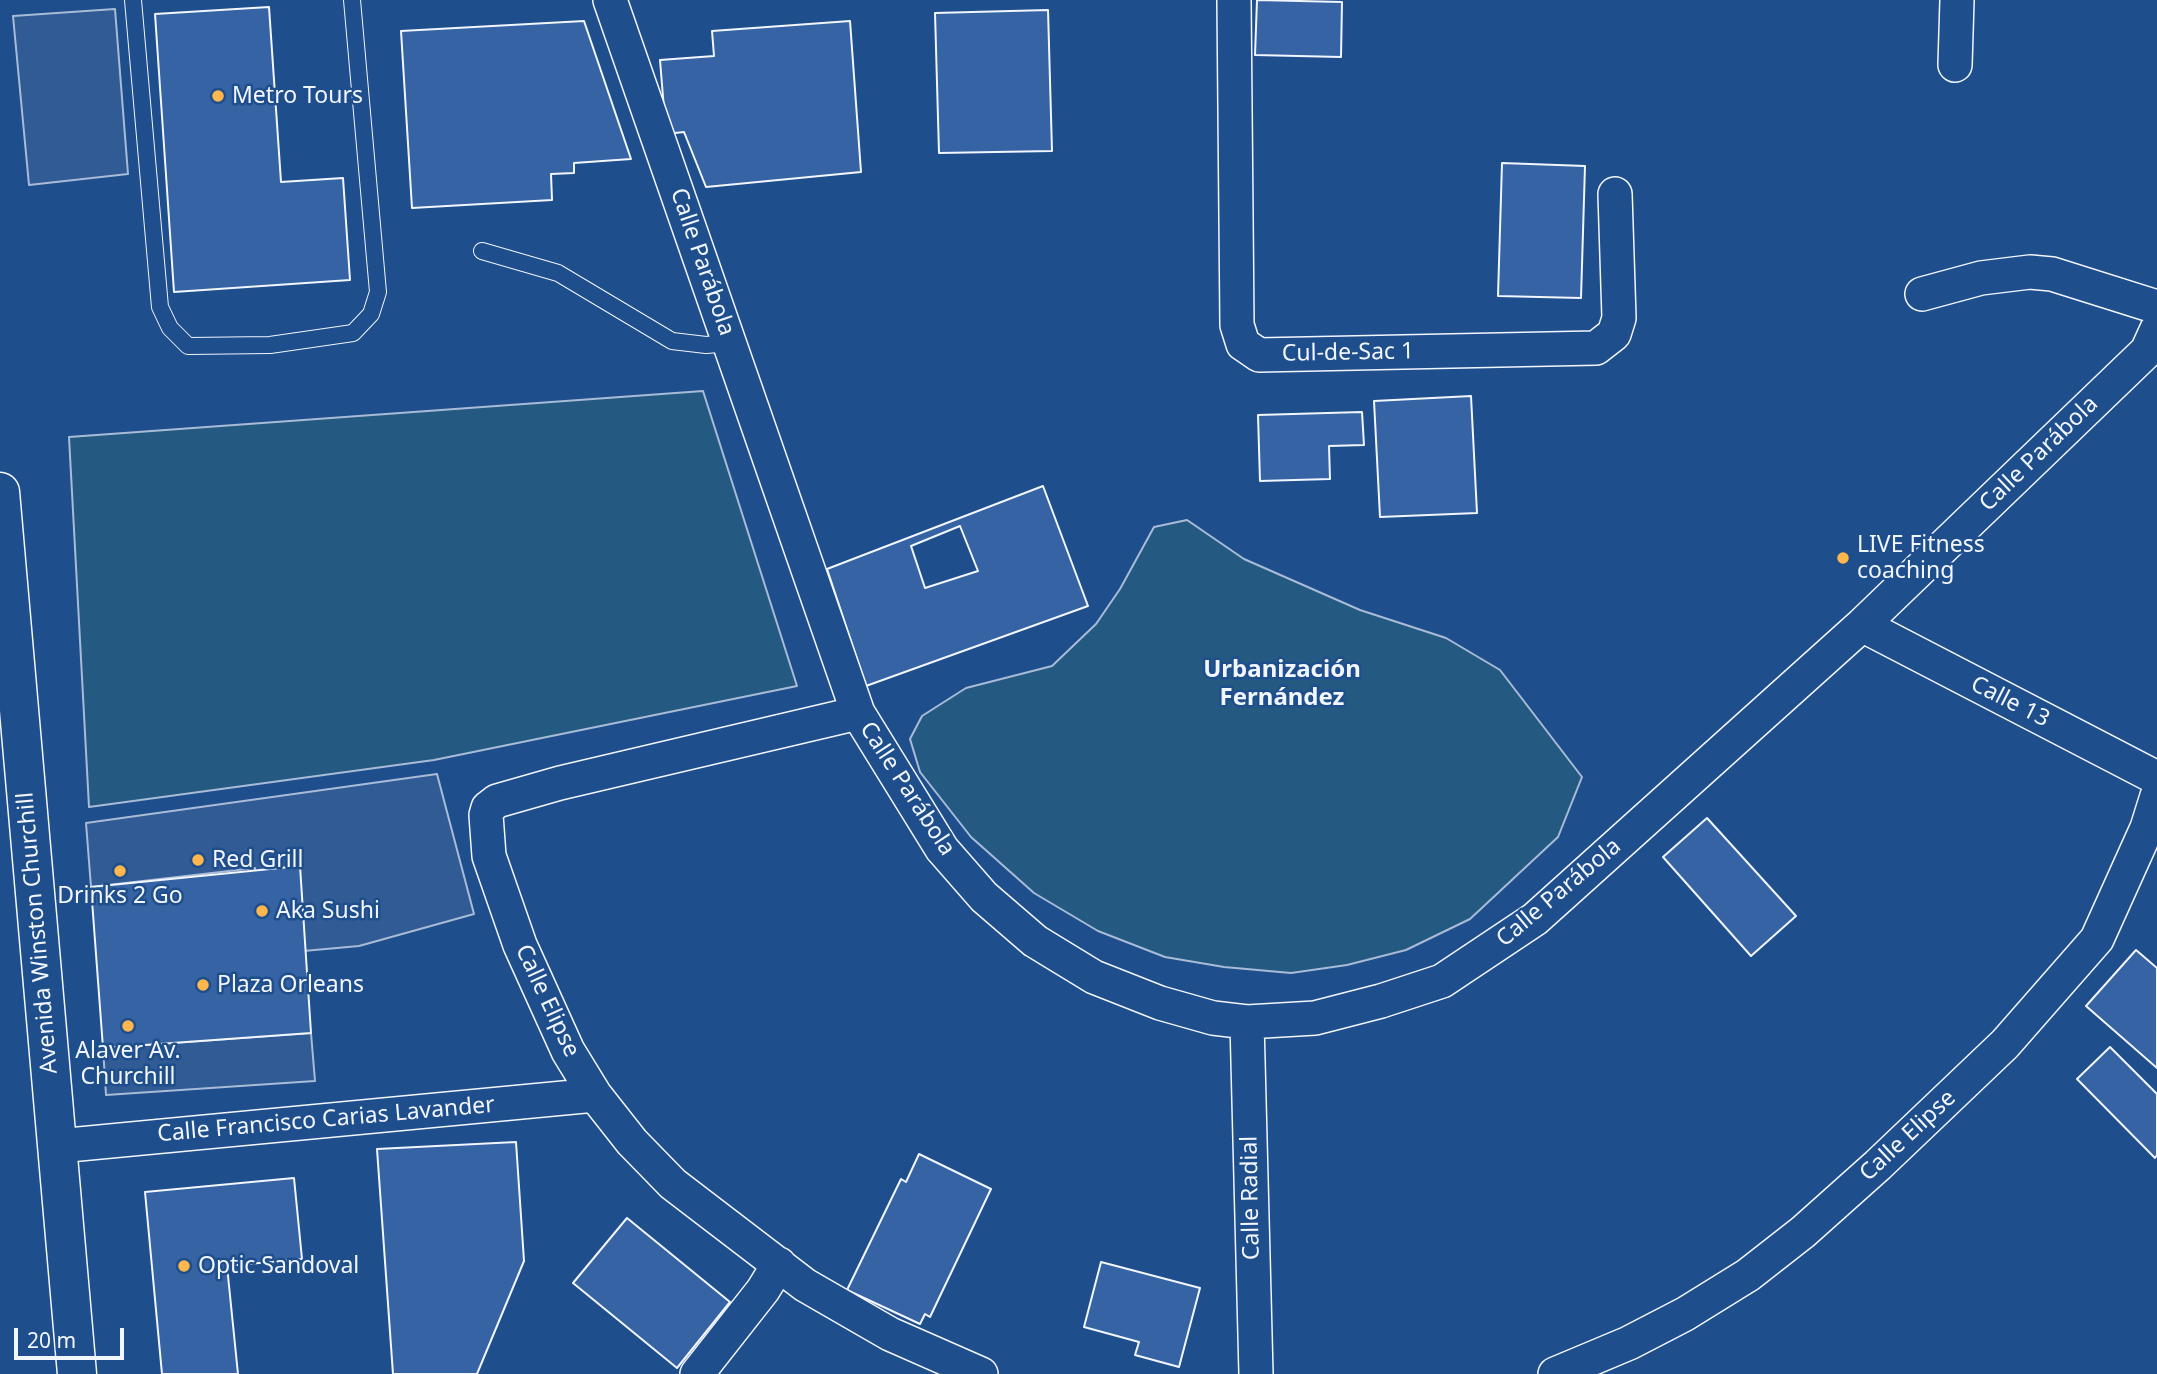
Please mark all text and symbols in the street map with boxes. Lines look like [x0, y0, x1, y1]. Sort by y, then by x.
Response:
place label: Metro Tours [232, 82, 363, 110]
marker: Metro Tours [210, 88, 226, 104]
street label: Calle Parábola [664, 185, 740, 339]
street label: Cul-de-Sac 1 [1282, 338, 1414, 368]
street label: Calle Parábola [1974, 391, 2104, 517]
place label: LIVE Fitness coaching [1857, 531, 1985, 585]
marker: LIVE Fitness coaching [1835, 550, 1851, 566]
district label: Urbanización Fernández [1203, 656, 1361, 712]
street label: Calle 13 [1966, 671, 2054, 733]
street label: Calle Parábola [854, 717, 960, 861]
street label: Avenida Winston Churchill [12, 791, 64, 1075]
street label: Calle Parábola [1491, 833, 1627, 953]
place label: Red Grill [212, 846, 303, 874]
marker: Red Grill [190, 852, 206, 868]
marker: Drinks 2 Go [112, 863, 128, 879]
place label: Drinks 2 Go [57, 882, 183, 910]
place label: Aka Sushi [276, 897, 380, 925]
marker: Aka Sushi [254, 903, 270, 919]
street label: Calle Elipse [509, 940, 585, 1062]
place label: Plaza Orleans [217, 971, 364, 999]
marker: Plaza Orleans [195, 977, 211, 993]
marker: Alaver Av. Churchill [120, 1018, 136, 1034]
place label: Alaver Av. Churchill [75, 1037, 181, 1091]
street label: Calle Elipse [1854, 1085, 1962, 1187]
street label: Calle Francisco Carias Lavander [156, 1092, 496, 1148]
street label: Calle Radial [1236, 1136, 1266, 1260]
place label: Optic Sandoval [198, 1252, 359, 1280]
marker: Optic Sandoval [176, 1258, 192, 1274]
scale bar [18, 1314, 128, 1358]
text: 20 m [27, 1326, 76, 1354]

